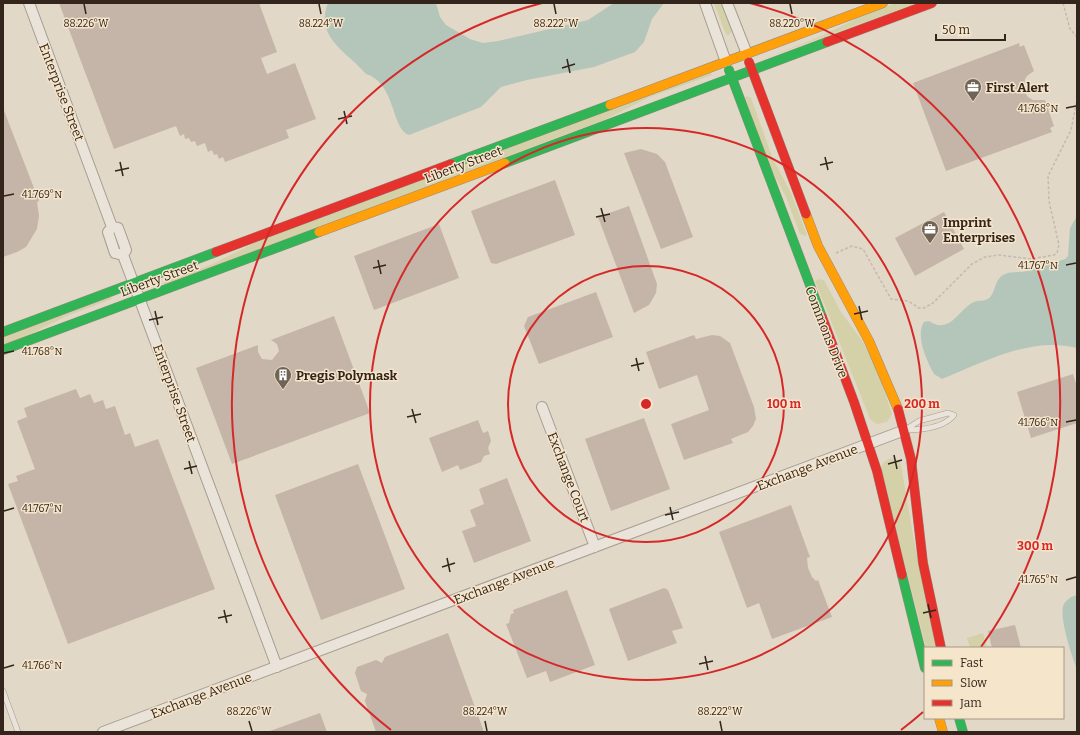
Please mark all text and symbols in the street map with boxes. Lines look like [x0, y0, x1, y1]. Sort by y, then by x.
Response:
scale bar [936, 16, 1005, 42]
text: 88.226°W [64, 18, 109, 30]
text: 88.224°W [299, 18, 344, 30]
text: 88.222°W [534, 18, 579, 30]
text: 88.220°W [769, 18, 816, 30]
text: 50 m [942, 23, 971, 37]
street label: Enterprise Street [36, 41, 87, 143]
office icon: First Alert [963, 77, 983, 102]
place label: First Alert [986, 80, 1049, 95]
text: 41.768°N [1018, 103, 1058, 115]
street label: Liberty Street [422, 143, 504, 186]
text: 41.769°N [22, 189, 62, 201]
place label: Imprint Enterprises [943, 215, 1015, 245]
office icon: Imprint Enterprises [920, 219, 940, 244]
street label: Liberty Street [118, 257, 201, 300]
text: 41.767°N [1018, 260, 1058, 272]
street label: Commons Drive [802, 284, 851, 380]
street label: Enterprise Street [150, 342, 199, 445]
text: 41.768°N [22, 346, 62, 358]
building icon: Pregis Polymask [273, 365, 293, 390]
place label: Pregis Polymask [296, 368, 398, 383]
centre of rings [639, 397, 653, 411]
text: 100 m [767, 397, 802, 411]
text: 200 m [904, 397, 940, 411]
text: 41.766°N [1018, 417, 1058, 429]
street label: Exchange Court [544, 430, 593, 525]
street label: Exchange Avenue [755, 441, 860, 494]
text: 41.767°N [22, 503, 62, 515]
text: 300 m [1017, 539, 1053, 553]
street label: Exchange Avenue [452, 555, 557, 608]
text: 41.765°N [1018, 574, 1058, 586]
legend [924, 647, 1064, 719]
text: Fast [960, 656, 984, 670]
text: 41.766°N [22, 660, 62, 672]
street label: Exchange Avenue [149, 669, 254, 722]
text: Slow [960, 676, 987, 690]
text: Jam [959, 696, 982, 710]
text: 88.226°W [227, 706, 272, 718]
text: 88.224°W [463, 706, 508, 718]
text: 88.222°W [698, 706, 743, 718]

